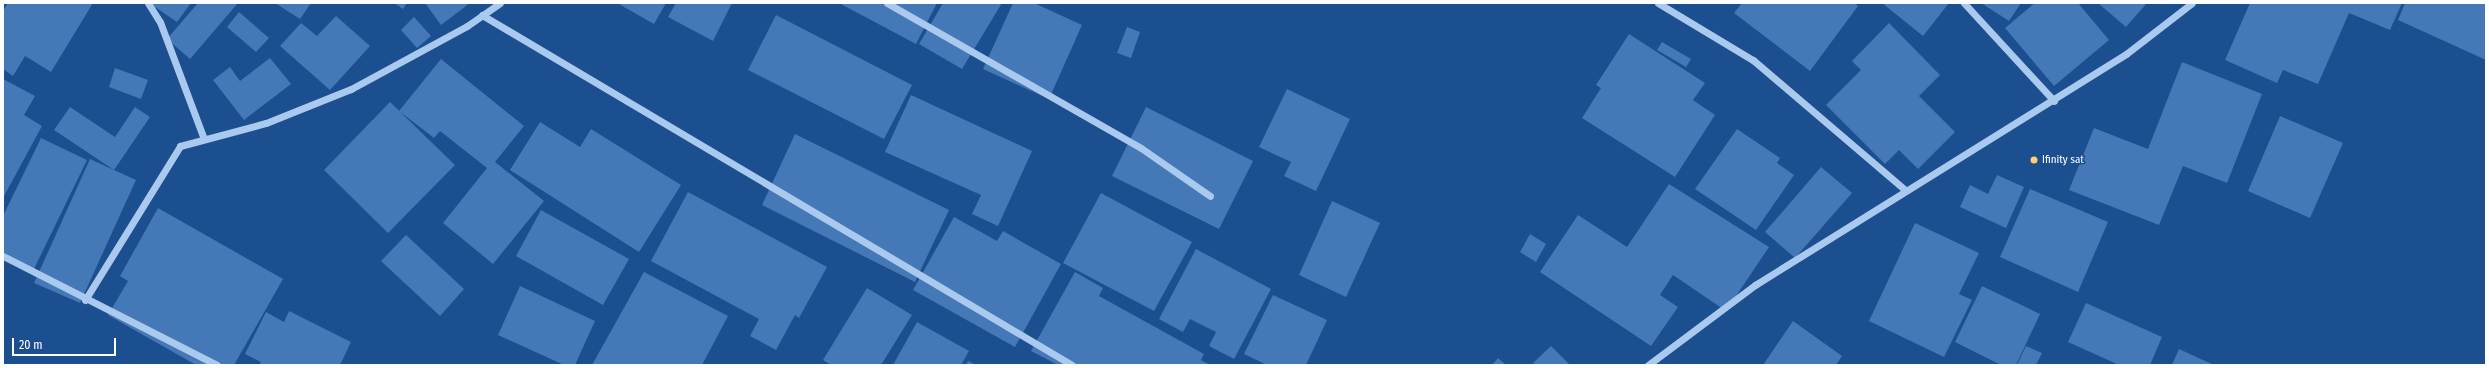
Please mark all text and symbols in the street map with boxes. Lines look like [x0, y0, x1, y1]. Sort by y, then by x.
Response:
place label: Ifinity sat [2042, 153, 2084, 167]
marker: Ifinity sat [2029, 155, 2039, 165]
scale bar [14, 330, 118, 356]
text: 20 m [19, 338, 43, 352]

